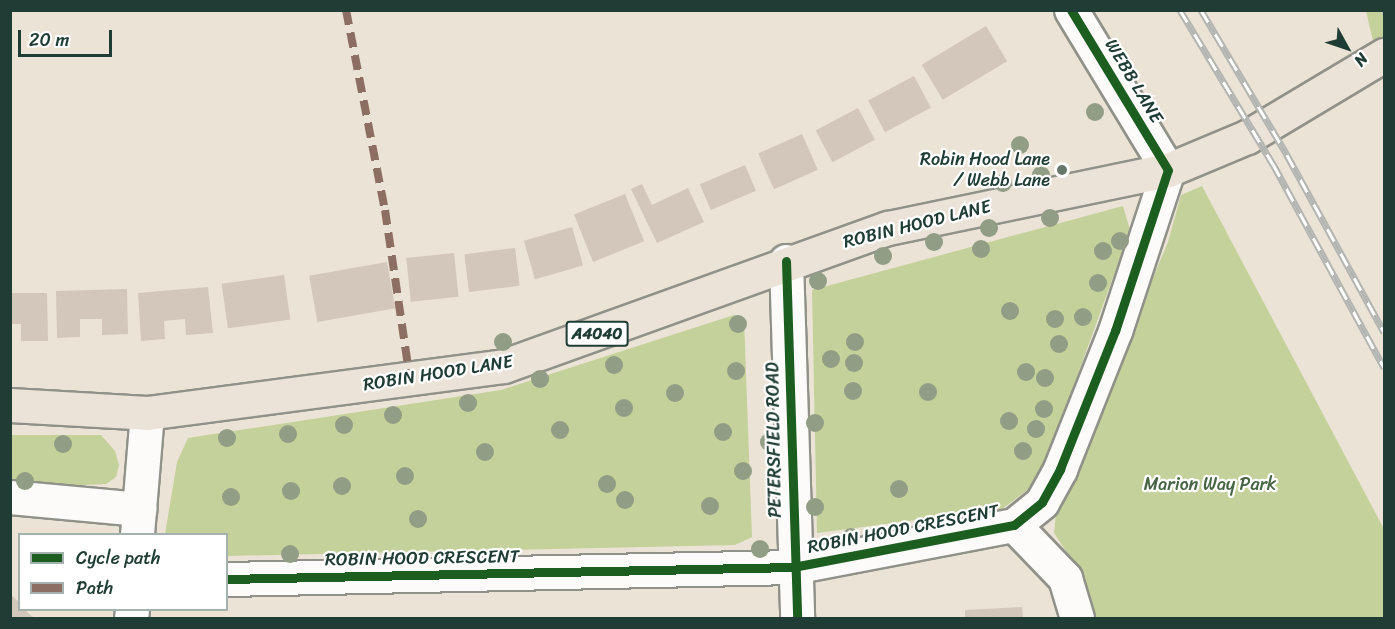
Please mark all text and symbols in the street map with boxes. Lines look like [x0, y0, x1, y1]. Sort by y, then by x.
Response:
scale bar [21, 18, 116, 56]
north arrow [1317, 18, 1377, 78]
text: 20 m [29, 24, 69, 56]
street label: WEBB LANE [1100, 35, 1168, 127]
text: N [1346, 46, 1376, 73]
place label: Robin Hood Lane / Webb Lane [919, 149, 1050, 192]
marker: Robin Hood Lane / Webb Lane [1055, 163, 1069, 177]
street label: ROBIN HOOD LANE [841, 195, 993, 253]
road number: A4040 [566, 321, 628, 347]
street label: ROBIN HOOD LANE [362, 350, 514, 396]
street label: PETERSFIELD ROAD [762, 362, 786, 518]
park label: Marion Way Park [1143, 473, 1277, 495]
street label: ROBIN HOOD CRESCENT [806, 500, 1000, 558]
legend [18, 533, 228, 611]
text: Cycle path [76, 542, 160, 574]
street label: ROBIN HOOD CRESCENT [325, 546, 519, 570]
text: Path [76, 572, 113, 604]

